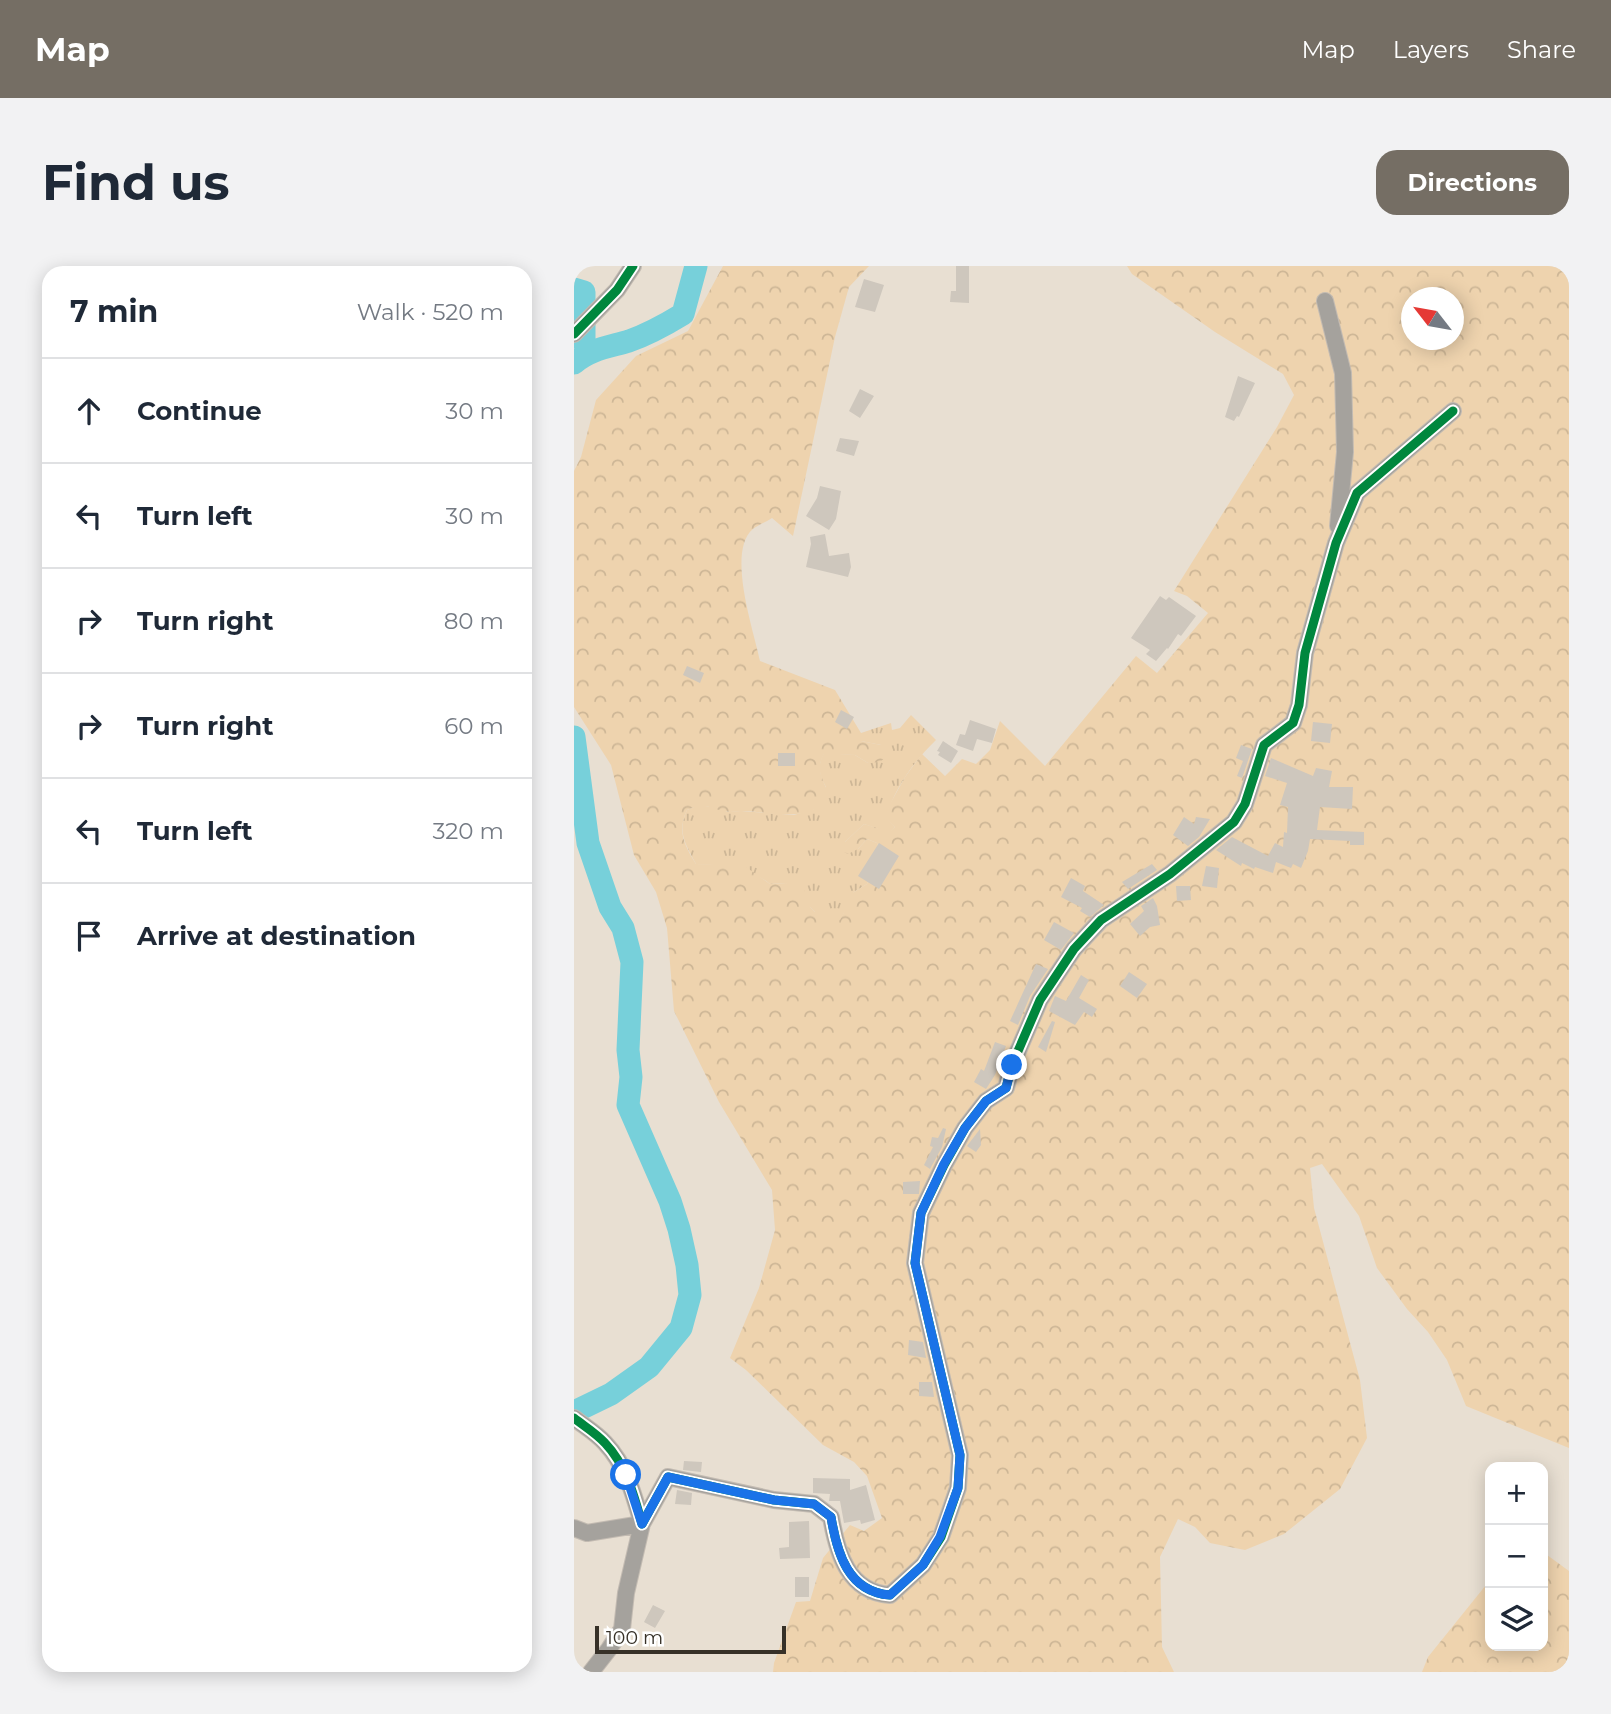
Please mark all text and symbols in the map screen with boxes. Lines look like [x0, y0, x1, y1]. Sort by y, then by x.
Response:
text: Map [35, 29, 110, 69]
text: Map [1301, 35, 1355, 64]
text: Layers [1393, 35, 1469, 64]
text: Share [1507, 35, 1576, 64]
button: Directions [1376, 150, 1569, 215]
text: Find us [42, 153, 230, 212]
north arrow [1401, 287, 1464, 350]
text: 7 min [70, 293, 158, 330]
text: Walk · 520 m [357, 298, 504, 326]
icon: ahead [70, 392, 108, 430]
text: Continue [137, 395, 262, 427]
text: 30 m [445, 397, 504, 425]
icon: left [70, 497, 108, 535]
text: Turn left [137, 500, 253, 532]
text: 30 m [445, 502, 504, 530]
icon: right [70, 602, 108, 640]
text: Turn right [137, 605, 273, 637]
text: 80 m [444, 607, 504, 635]
icon: right [70, 707, 108, 745]
text: Turn right [137, 710, 273, 742]
text: 60 m [444, 712, 504, 740]
icon: left [70, 812, 108, 850]
text: Turn left [137, 815, 253, 847]
text: 320 m [432, 817, 504, 845]
icon: arrive [70, 917, 108, 955]
text: Arrive at destination [137, 920, 416, 952]
route end [996, 1049, 1027, 1080]
route start [610, 1459, 641, 1490]
map controls [1485, 1462, 1548, 1651]
button: + [1485, 1462, 1548, 1525]
button: − [1485, 1525, 1548, 1588]
button: layers [1485, 1588, 1548, 1651]
scale bar [595, 1623, 786, 1655]
text: 100 m [606, 1626, 663, 1649]

